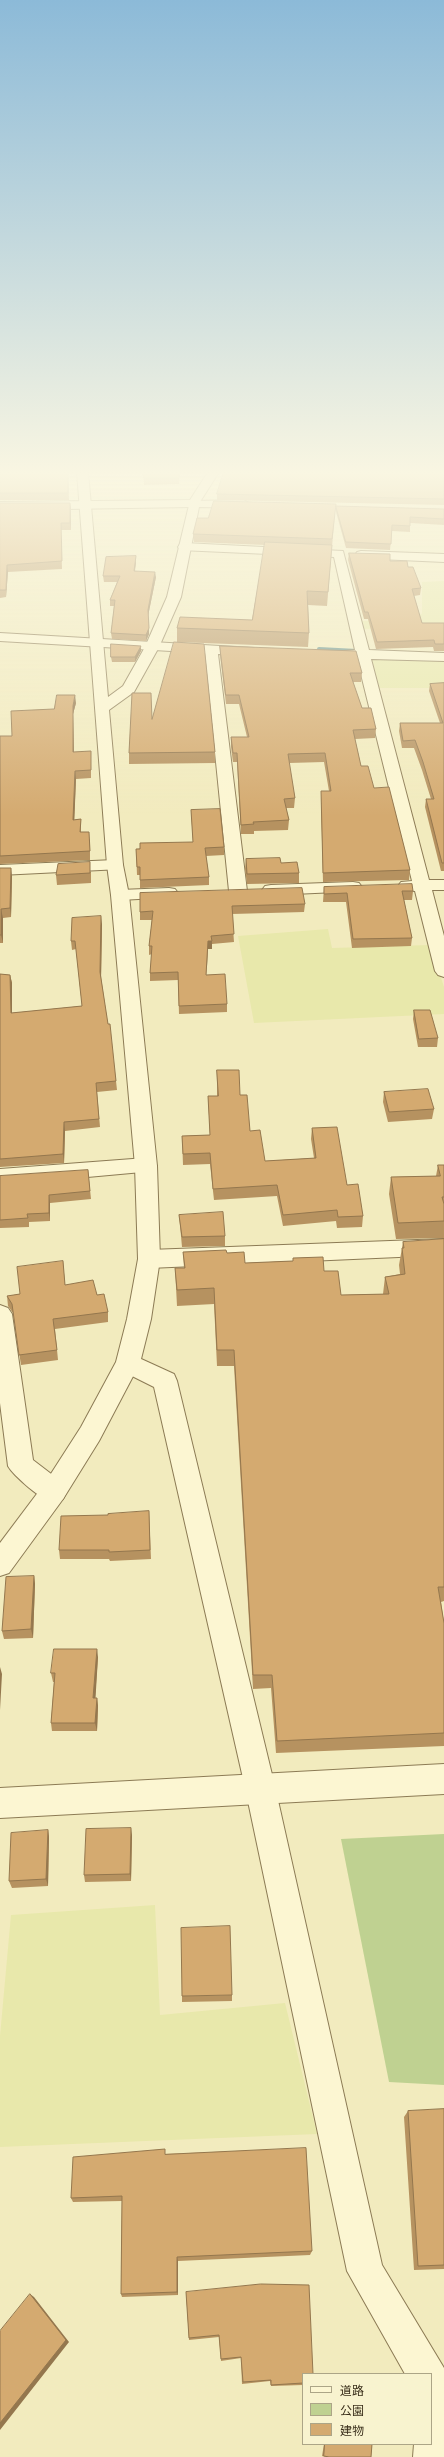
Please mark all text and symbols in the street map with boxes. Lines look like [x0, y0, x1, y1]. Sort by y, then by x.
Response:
legend [302, 2373, 432, 2445]
text: 道路 [340, 2384, 364, 2398]
text: 公園 [340, 2404, 364, 2418]
text: 建物 [340, 2424, 364, 2438]

